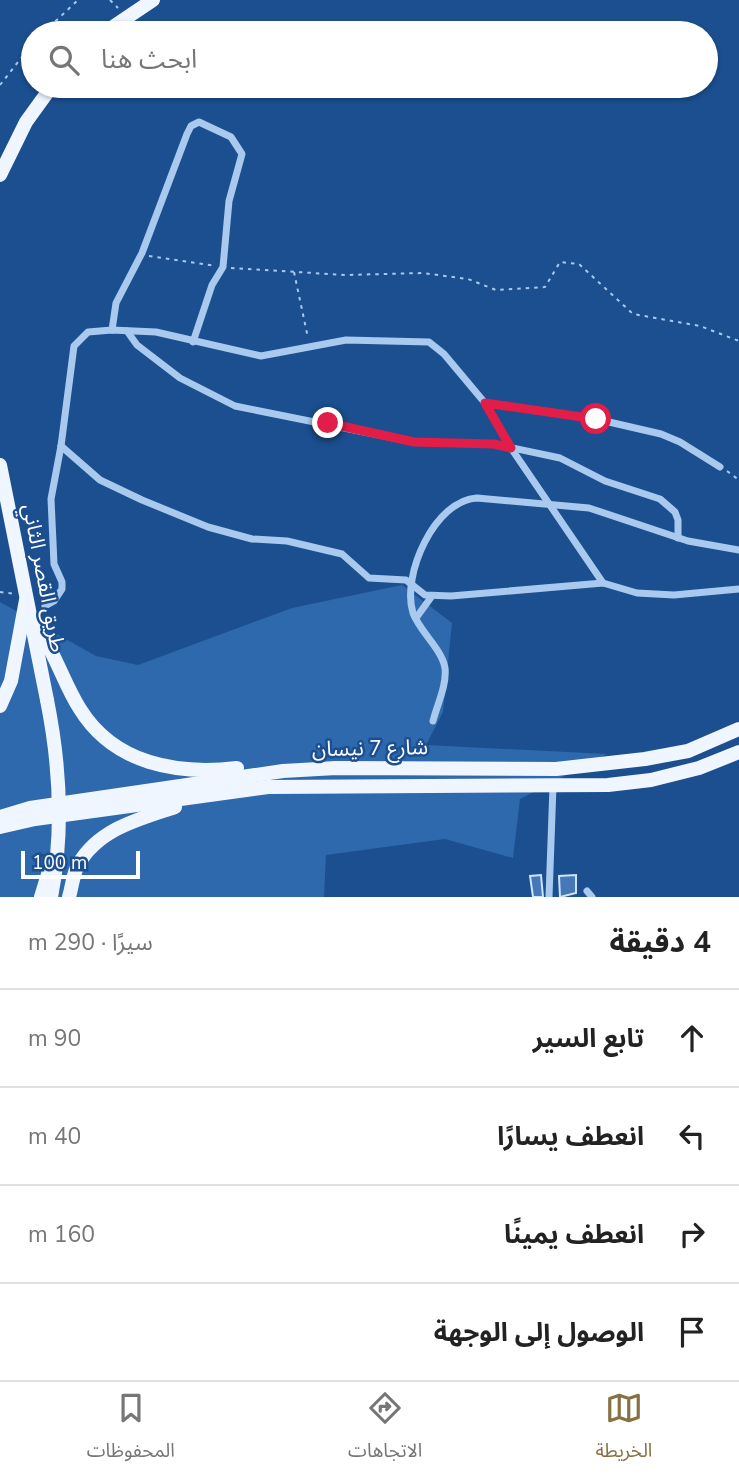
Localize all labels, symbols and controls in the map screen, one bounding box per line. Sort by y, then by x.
search box [21,21,718,98]
icon: search [45,41,83,79]
text: ابحث هنا [101,42,197,77]
route start [580,403,611,434]
route end [312,407,343,438]
street label: طريق القصر الثاني [14,501,72,655]
street label: شارع 7 نيسان [312,733,428,764]
scale bar [21,848,140,880]
text: 100 m [32,850,87,876]
text: 4 دقيقة [609,922,711,963]
text: سيرًا · 290 m [28,927,153,958]
icon: ahead [673,1019,711,1057]
text: تابع السير [533,1021,644,1056]
text: 90 m [28,1023,81,1054]
icon: left [673,1117,711,1155]
text: انعطف يسارًا [497,1119,644,1154]
text: 40 m [28,1121,81,1152]
icon: right [673,1215,711,1253]
text: انعطف يمينًا [504,1217,644,1252]
text: 160 m [28,1219,95,1250]
icon: arrive [673,1313,711,1351]
text: الوصول إلى الوجهة [434,1315,644,1350]
tab: المحفوظات [87,1389,175,1471]
tab: الاتجاهات [348,1389,422,1471]
tab: الخريطة [595,1389,652,1471]

